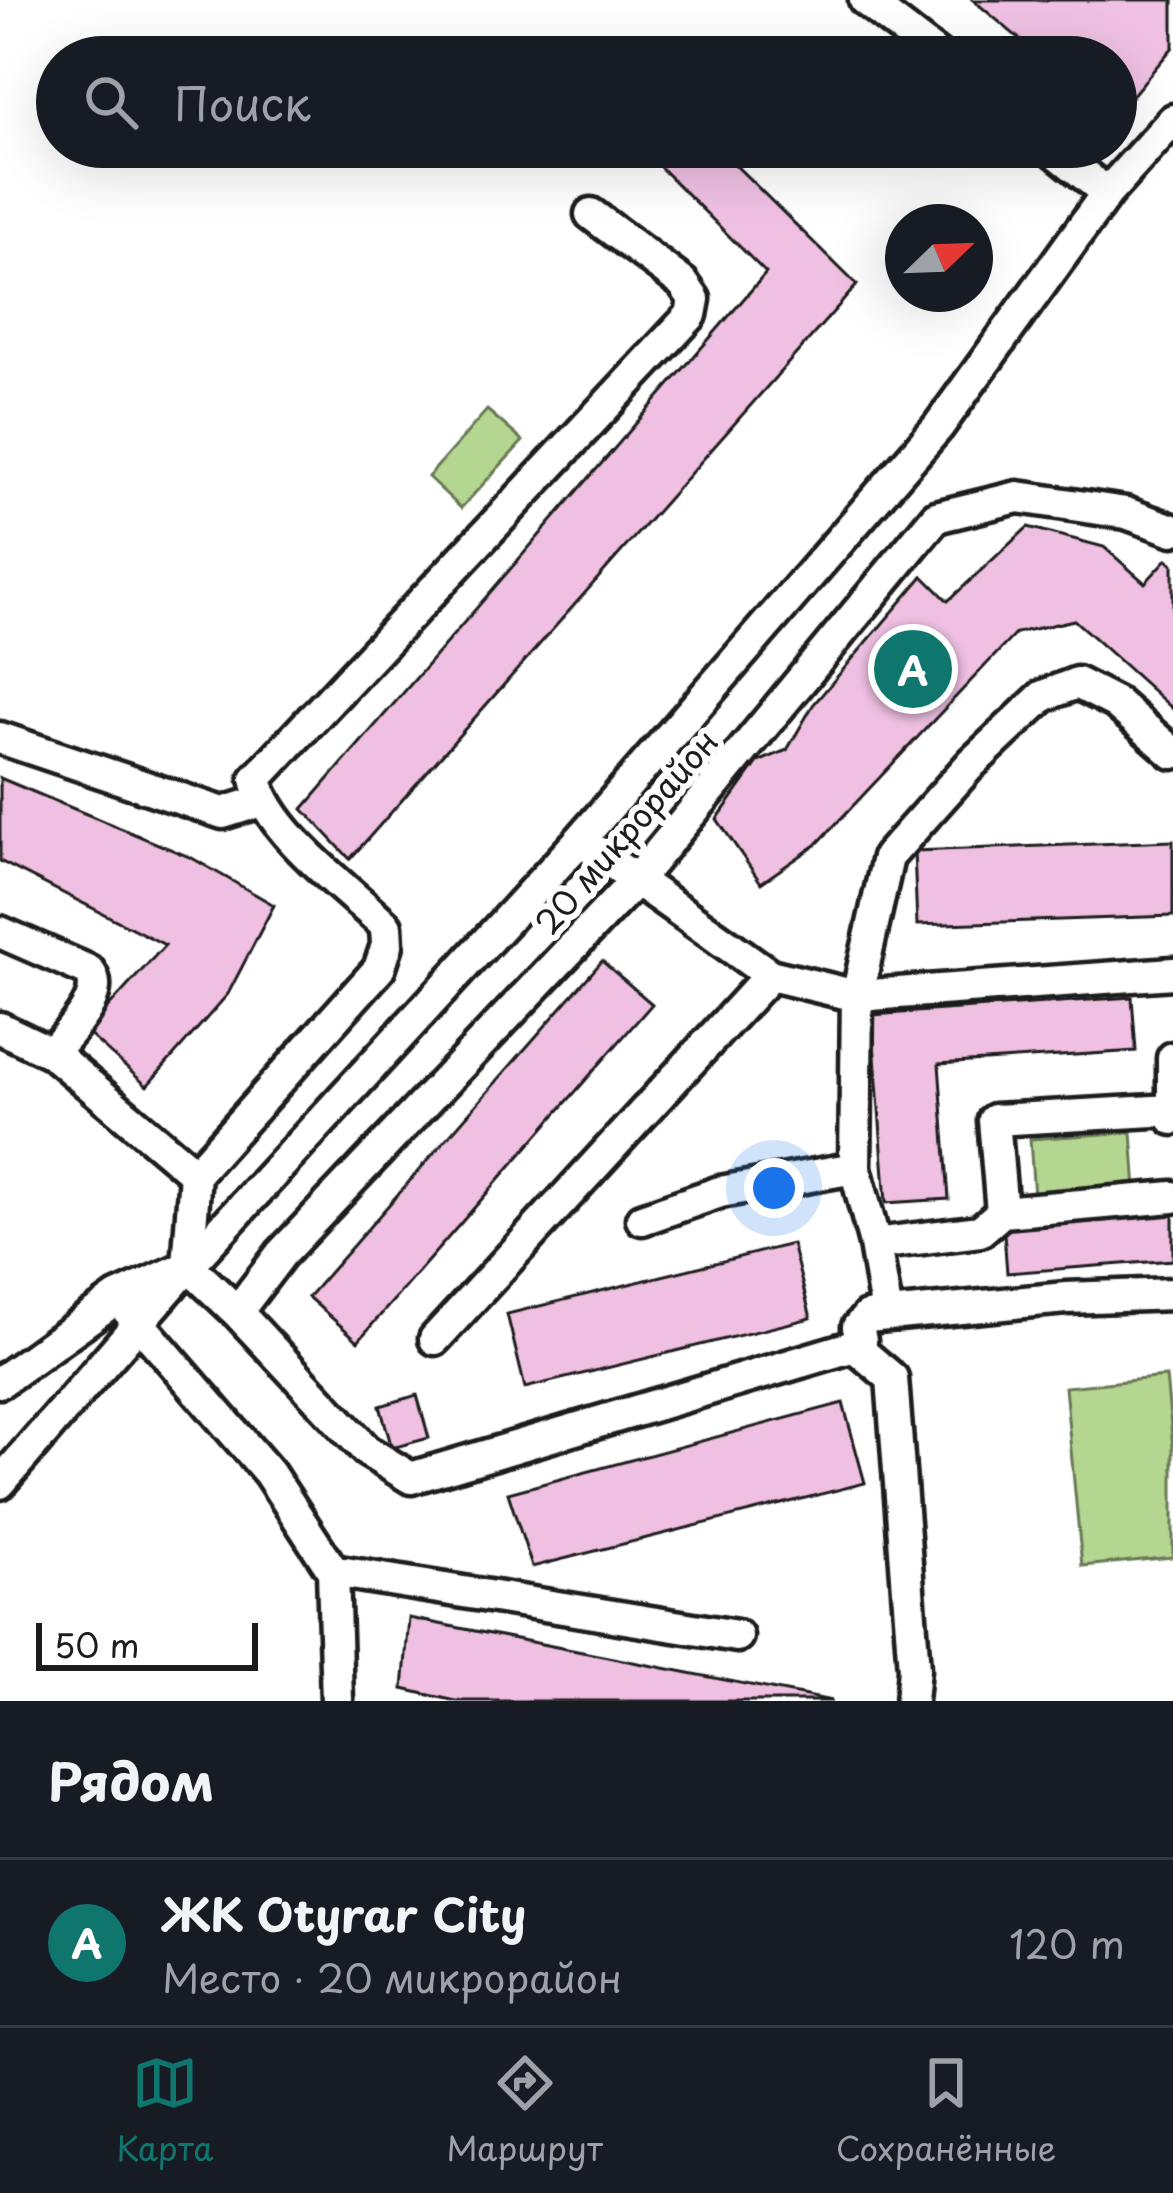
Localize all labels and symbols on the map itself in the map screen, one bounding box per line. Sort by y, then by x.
north arrow [885,204,993,312]
pin: A [874,624,952,714]
street label: 20 микрорайон [521,717,729,945]
your location [744,1158,804,1218]
scale bar [36,1617,258,1670]

